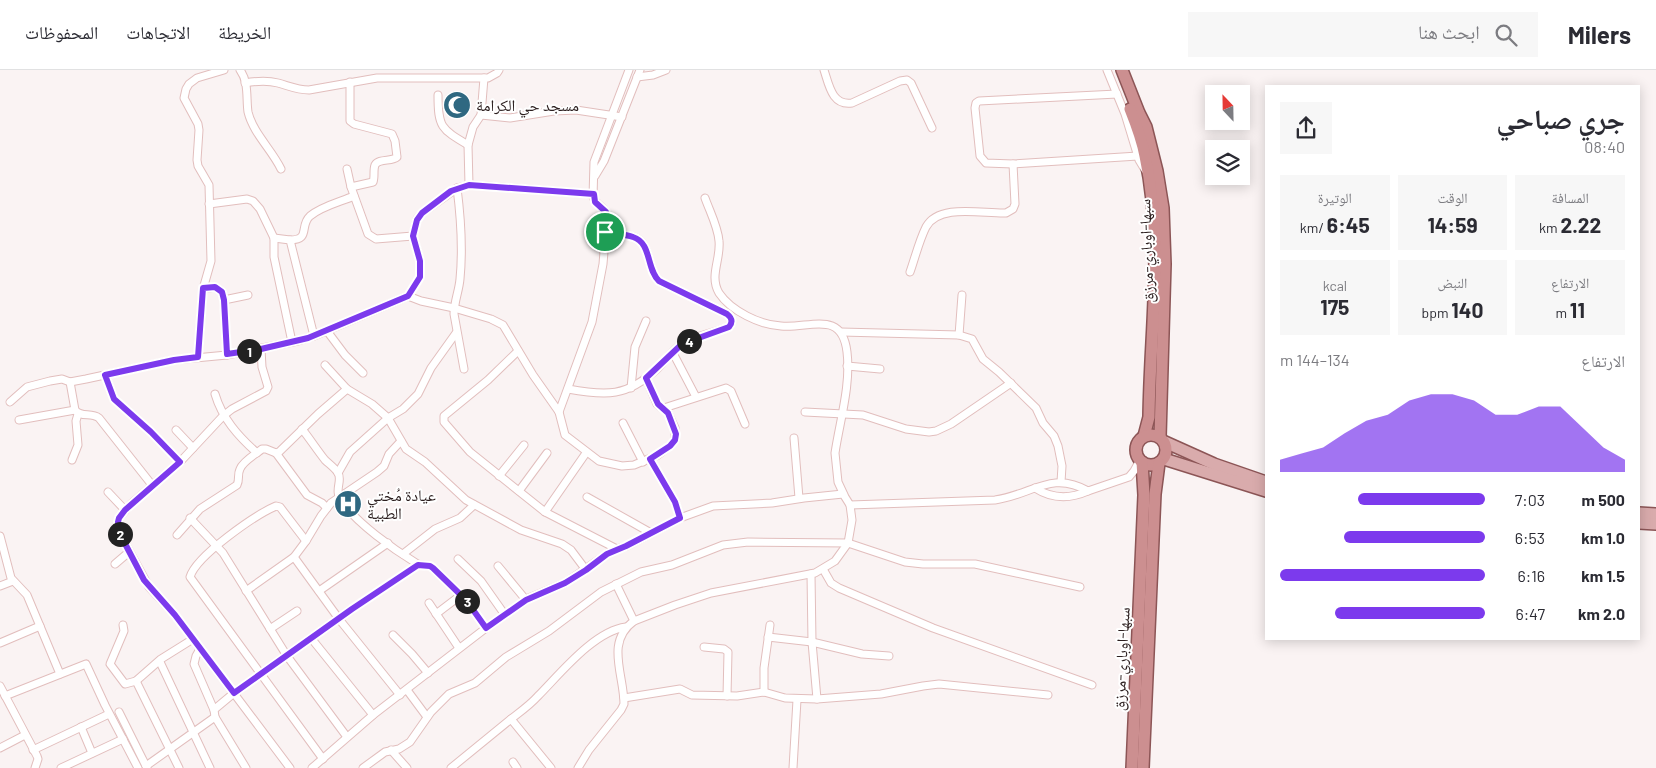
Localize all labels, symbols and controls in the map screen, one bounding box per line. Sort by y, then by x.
search box [1188,12,1538,57]
text: ابحث هنا [1418,20,1480,43]
text: Milers [1568,20,1631,49]
text: المحفوظات [25,21,98,43]
text: الاتجاهات [126,21,190,43]
text: الخريطة [218,21,271,43]
icon: search [1492,21,1520,49]
north arrow [1205,85,1250,130]
map controls [1205,85,1250,185]
mosque icon: مسجد حي الكرامة [442,90,472,120]
place label: مسجد حي الكرامة [476,95,579,118]
text: جري صباحي [1496,101,1625,135]
button: share [1280,102,1332,154]
text: 08:40 [1584,137,1625,156]
button: layers [1205,140,1250,185]
text: الوتيرة [1318,189,1352,206]
text: الوقت [1437,189,1468,206]
text: المسافة [1552,189,1589,206]
street label: سبها-اوباري-مرزق [1134,199,1161,303]
pin [584,211,626,253]
text: 6:45 [1327,212,1370,237]
text: 14:59 [1427,212,1478,237]
text: 2.22 [1560,212,1601,237]
icon: arrive [591,218,619,246]
text: /km [1300,219,1327,236]
text: km [1539,219,1560,236]
text: النبض [1438,274,1467,291]
text: الارتفاع [1551,274,1589,291]
text: kcal [1323,277,1347,294]
text: 175 [1320,294,1349,319]
text: 140 [1451,297,1483,322]
text: 11 [1570,297,1585,322]
text: bpm [1422,304,1451,321]
text: m [1555,304,1570,321]
pin: 4 [676,328,702,354]
text: 4 [685,333,694,350]
pin: 1 [236,338,262,364]
text: 1 [247,343,252,360]
text: 134–144 m [1280,350,1350,369]
text: الارتفاع [1581,351,1625,370]
place label: عيادة مُختي الطبية [367,485,436,522]
hospital icon: عيادة مُختي الطبية [333,489,363,519]
text: 7:03 [1515,490,1545,509]
text: 500 m [1582,490,1625,509]
pin: 2 [108,522,132,546]
text: 2 [117,526,124,543]
text: 6:53 [1515,528,1545,547]
text: 1.0 km [1581,528,1625,547]
text: 6:16 [1517,566,1545,585]
text: 1.5 km [1581,566,1625,585]
pin: 3 [454,588,480,614]
text: 3 [464,593,471,610]
text: 6:47 [1515,604,1545,623]
text: 2.0 km [1578,604,1625,623]
street label: سبها-اوباري-مرزق [1108,607,1137,712]

